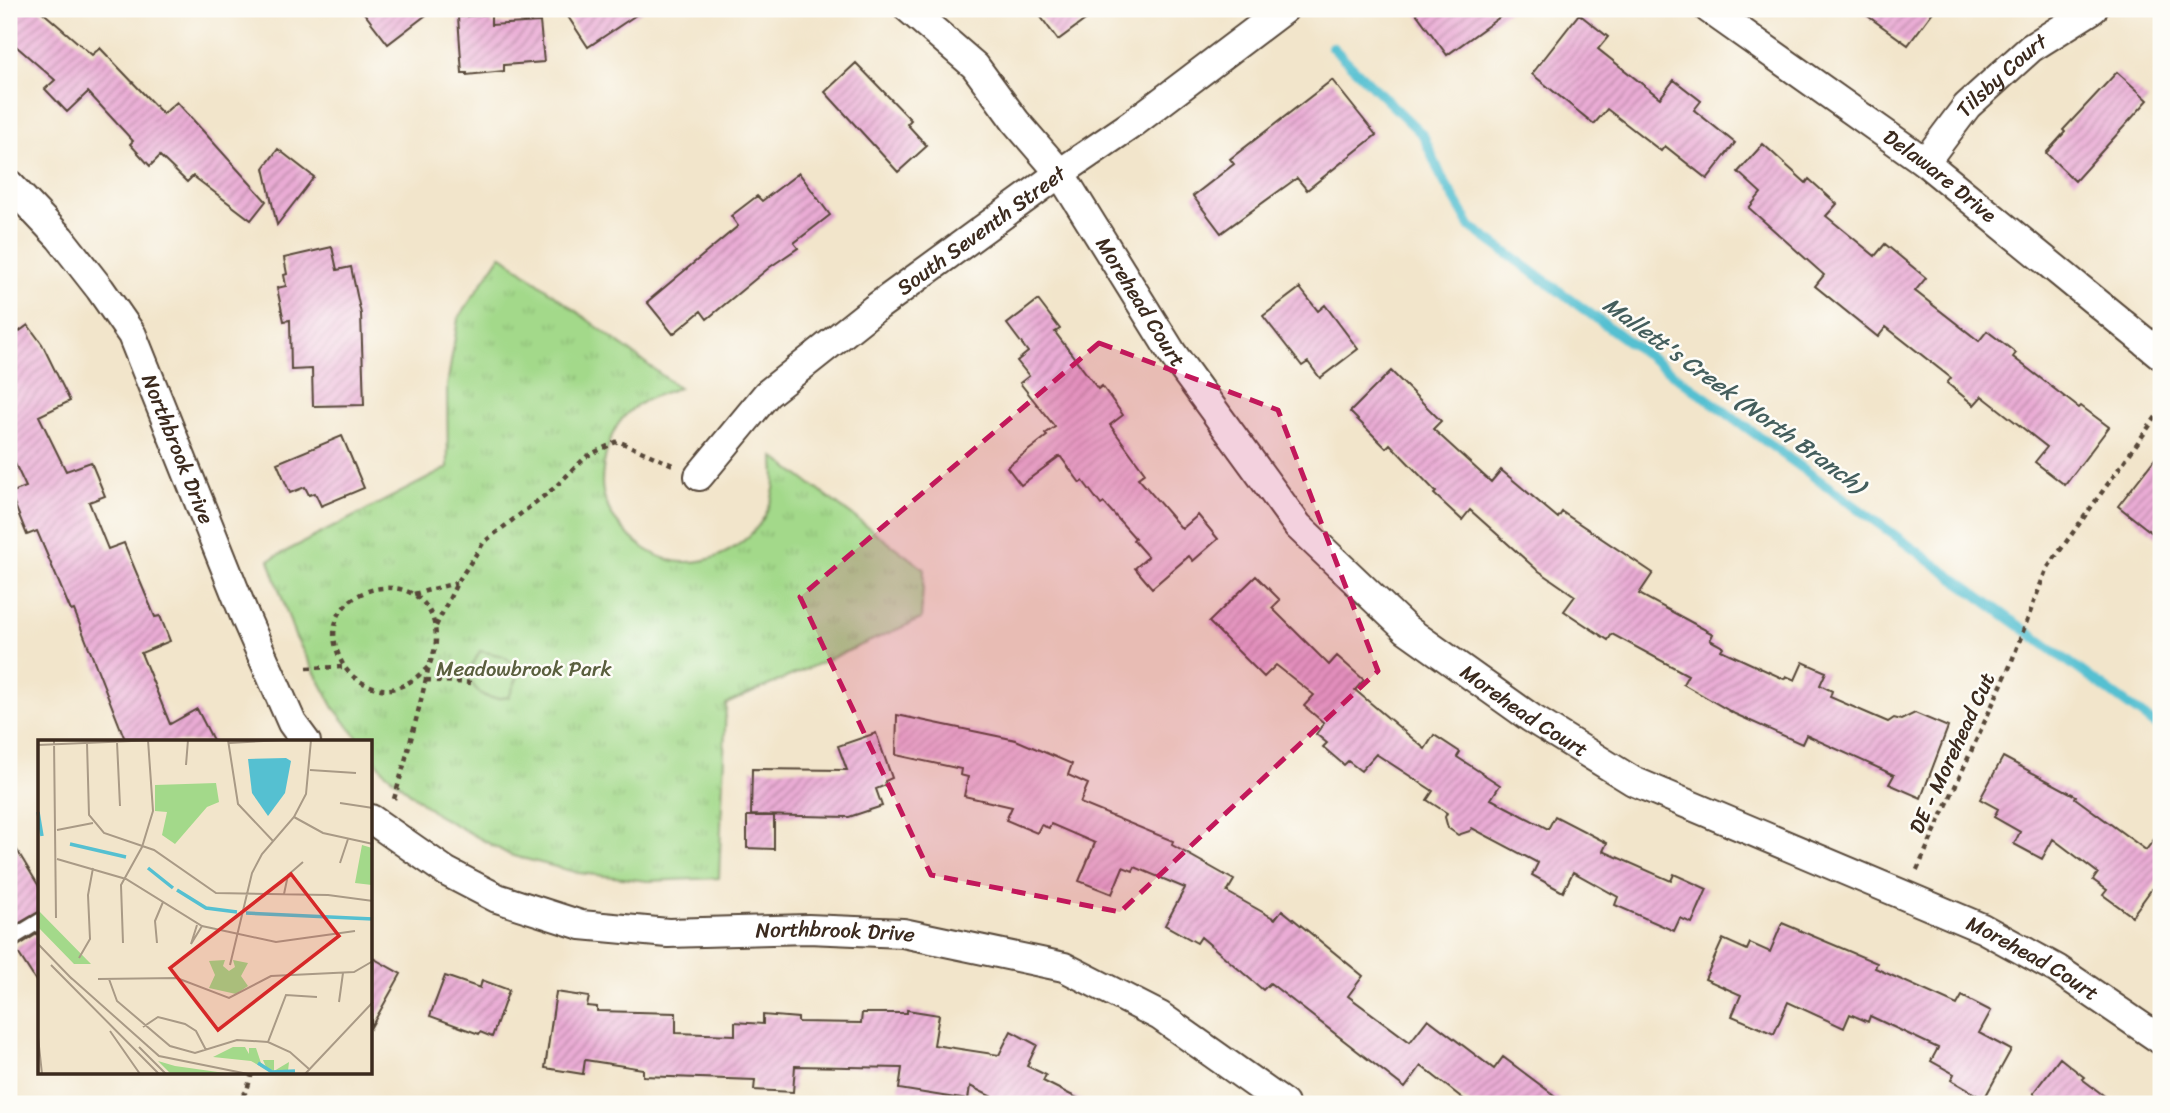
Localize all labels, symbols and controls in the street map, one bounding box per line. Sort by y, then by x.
street label: Tilsby Court [1946,23,2056,126]
street label: Delaware Drive [1875,119,2006,233]
street label: South Seventh Street [888,155,1076,306]
street label: Morehead Court [1085,229,1196,376]
water label: Mallett's Creek (North Branch) [1594,285,1877,507]
street label: Northbrook Drive [130,368,225,530]
park label: Meadowbrook Park [436,650,612,688]
street label: Morehead Court [1452,654,1596,768]
street label: DE - Morehead Cut [1898,666,2006,840]
inset map [38,740,373,1074]
street label: Morehead Court [1960,905,2107,1011]
street label: Northbrook Drive [755,910,919,954]

